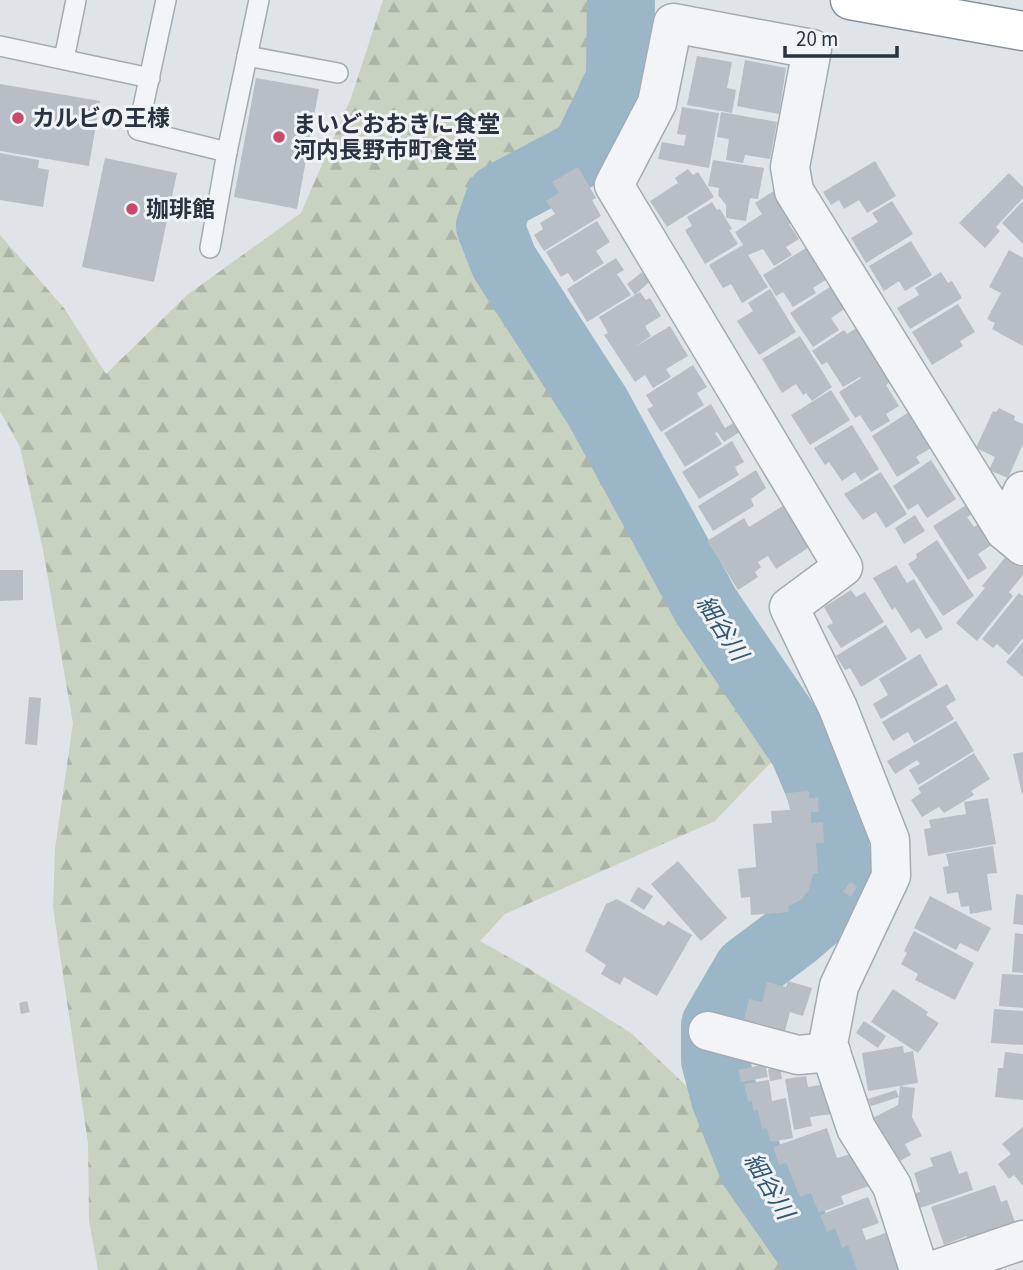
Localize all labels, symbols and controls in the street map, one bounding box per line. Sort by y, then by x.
scale bar [785,14,897,58]
text: 20 m [796,24,838,54]
place label: カルビの王様 [32,102,170,135]
place label: まいどおおきに食堂 河内長野市町食堂 [293,108,500,167]
marker: カルビの王様 [10,110,26,126]
marker: まいどおおきに食堂 河内長野市町食堂 [271,129,287,145]
place label: 珈琲館 [146,193,215,226]
marker: 珈琲館 [124,201,140,217]
water label: 細谷川 [687,589,757,671]
water label: 細谷川 [735,1146,804,1229]

